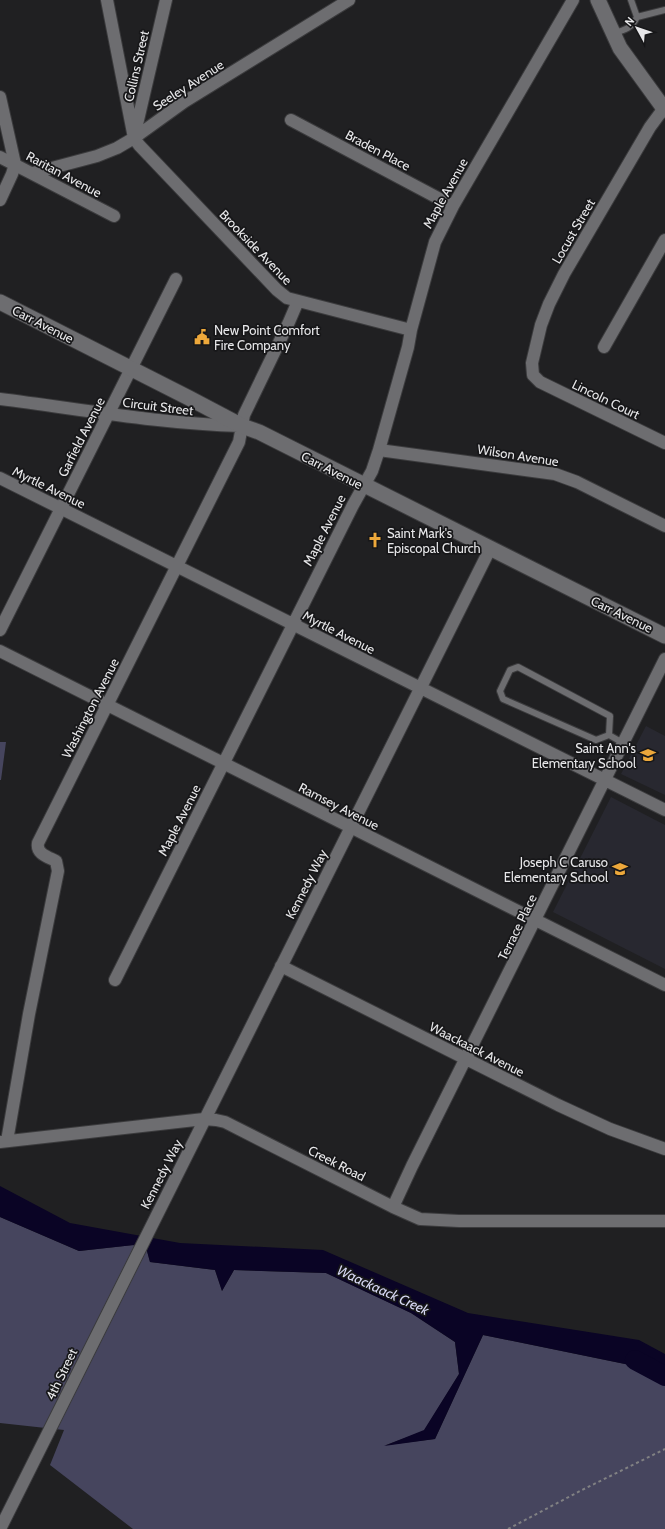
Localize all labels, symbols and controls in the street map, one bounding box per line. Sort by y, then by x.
north arrow [617,8,657,48]
text: N [621,14,637,29]
street label: Collins Street [120,28,152,103]
street label: Seeley Avenue [150,56,227,114]
street label: Braden Place [343,126,413,174]
street label: Raritan Avenue [24,147,105,201]
street label: Maple Avenue [419,155,471,231]
street label: Locust Street [548,195,598,266]
street label: Brookside Avenue [216,206,296,288]
street label: Carr Avenue [10,302,77,346]
place label: New Point Comfort Fire Company [214,322,320,353]
public building icon: New Point Comfort Fire Company [193,328,211,346]
street label: Lincoln Court [570,376,643,422]
street label: Garfield Avenue [54,394,108,479]
street label: Circuit Street [122,394,195,418]
street label: Wilson Avenue [476,441,560,469]
street label: Carr Avenue [299,448,366,492]
street label: Myrtle Avenue [10,462,88,512]
street label: Maple Avenue [299,491,349,568]
place label: Saint Mark's Episcopal Church [387,525,481,556]
church icon: Saint Mark's Episcopal Church [366,531,384,549]
street label: Carr Avenue [589,592,656,636]
street label: Myrtle Avenue [300,607,378,657]
street label: Washington Avenue [58,655,122,761]
place label: Saint Ann's Elementary School [532,740,637,771]
school or university icon: Saint Ann's Elementary School [639,746,657,764]
street label: Ramsey Avenue [296,779,382,833]
street label: Maple Avenue [154,781,204,858]
street label: Kennedy Way [282,846,331,921]
place label: Joseph C Caruso Elementary School [504,854,608,885]
school or university icon: Joseph C Caruso Elementary School [611,860,629,878]
street label: Terrace Place [494,891,540,963]
street label: Waackaack Avenue [427,1018,527,1080]
street label: Kennedy Way [137,1136,186,1211]
street label: Creek Road [306,1142,368,1184]
water label: Waackaack Creek [334,1261,433,1320]
street label: 4th Street [42,1345,81,1402]

